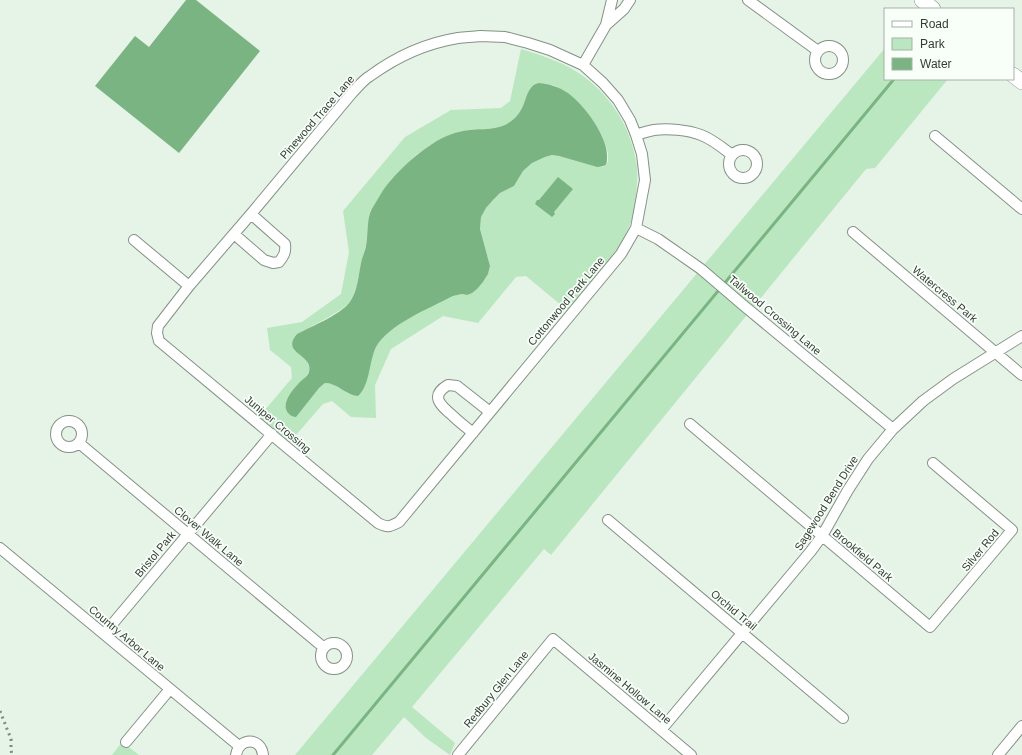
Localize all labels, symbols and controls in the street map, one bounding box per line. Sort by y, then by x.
legend [884,8,1014,80]
text: Road [920,17,949,31]
text: Park [920,37,946,51]
text: Water [920,57,952,71]
street label: Pinewood Trace Lane [278,73,356,161]
street label: Cottonwood Park Lane [525,254,607,348]
street label: Watercress Park [910,263,980,325]
street label: Tallwood Crossing Lane [726,273,824,357]
street label: Juniper Crossing [243,393,313,455]
street label: Sagewood Bend Drive [792,453,860,553]
street label: Clover Walk Lane [172,504,246,568]
street label: Brookfield Park [831,526,896,584]
street label: Silver Rod [959,527,1001,573]
street label: Bristol Park [132,528,178,579]
street label: Orchid Trail [709,587,759,633]
street label: Country Arbor Lane [87,603,167,673]
street label: Redbury Glen Lane [461,648,531,730]
street label: Jasmine Hollow Lane [586,650,674,726]

